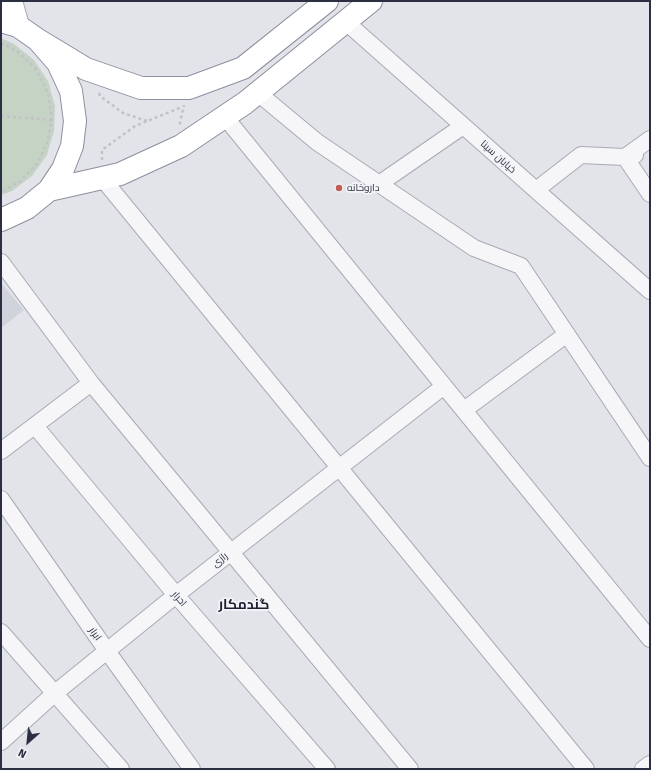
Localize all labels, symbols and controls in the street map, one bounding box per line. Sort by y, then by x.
street label: خیابان سینا [478,138,518,176]
place label: داروخانه [347,182,380,194]
marker: داروخانه [334,183,344,193]
street label: رازی [210,550,230,570]
street label: احرار [169,589,189,609]
district label: گندمکار [219,597,269,613]
street label: ابرار [86,625,104,643]
north arrow [8,722,48,762]
text: N [16,746,29,761]

